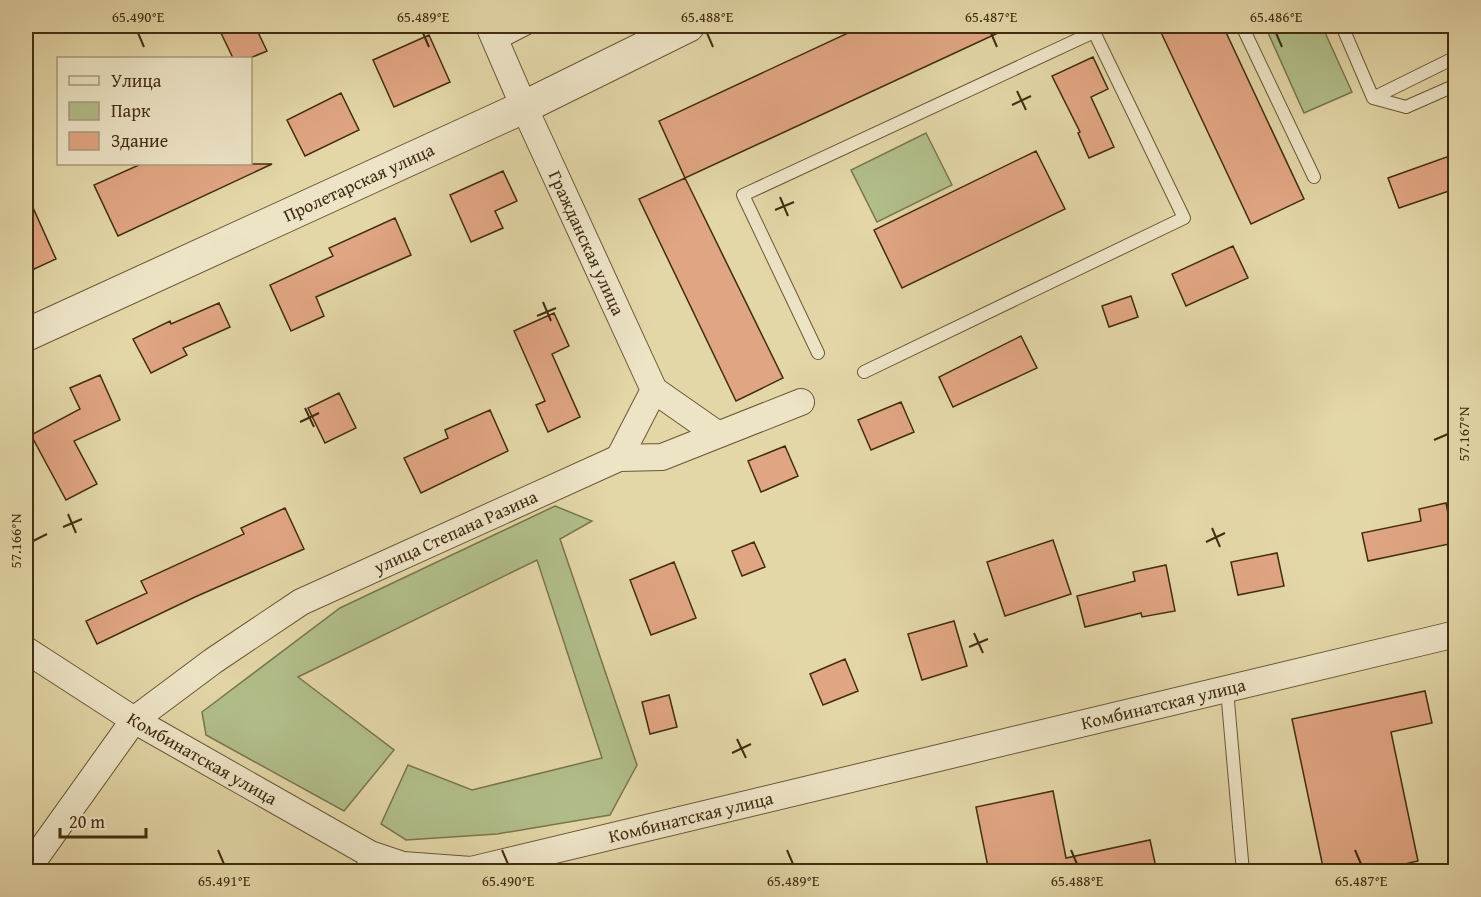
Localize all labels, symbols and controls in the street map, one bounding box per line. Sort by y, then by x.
text: 65.490°E [112,6,165,27]
text: 65.489°E [397,6,450,27]
text: 65.488°E [681,6,734,27]
text: 65.487°E [965,6,1018,27]
text: 65.486°E [1250,6,1303,27]
legend [57,57,252,165]
text: Улица [111,67,162,94]
text: Парк [111,97,151,124]
text: Здание [111,127,168,154]
street label: Пролетарская улица [279,136,439,229]
street label: Гражданская улица [542,166,632,320]
text: 57.167°N [1453,406,1474,461]
street label: улица Степана Разина [368,482,542,581]
text: 57.166°N [5,513,26,568]
street label: Комбинатская улица [1078,671,1249,736]
street label: Комбинатская улица [122,705,283,812]
street label: Комбинатская улица [606,784,776,850]
scale bar [60,801,146,839]
text: 20 m [69,808,105,835]
text: 65.491°E [198,870,251,891]
text: 65.490°E [482,870,535,891]
text: 65.489°E [767,870,820,891]
text: 65.488°E [1051,870,1104,891]
text: 65.487°E [1335,870,1388,891]

